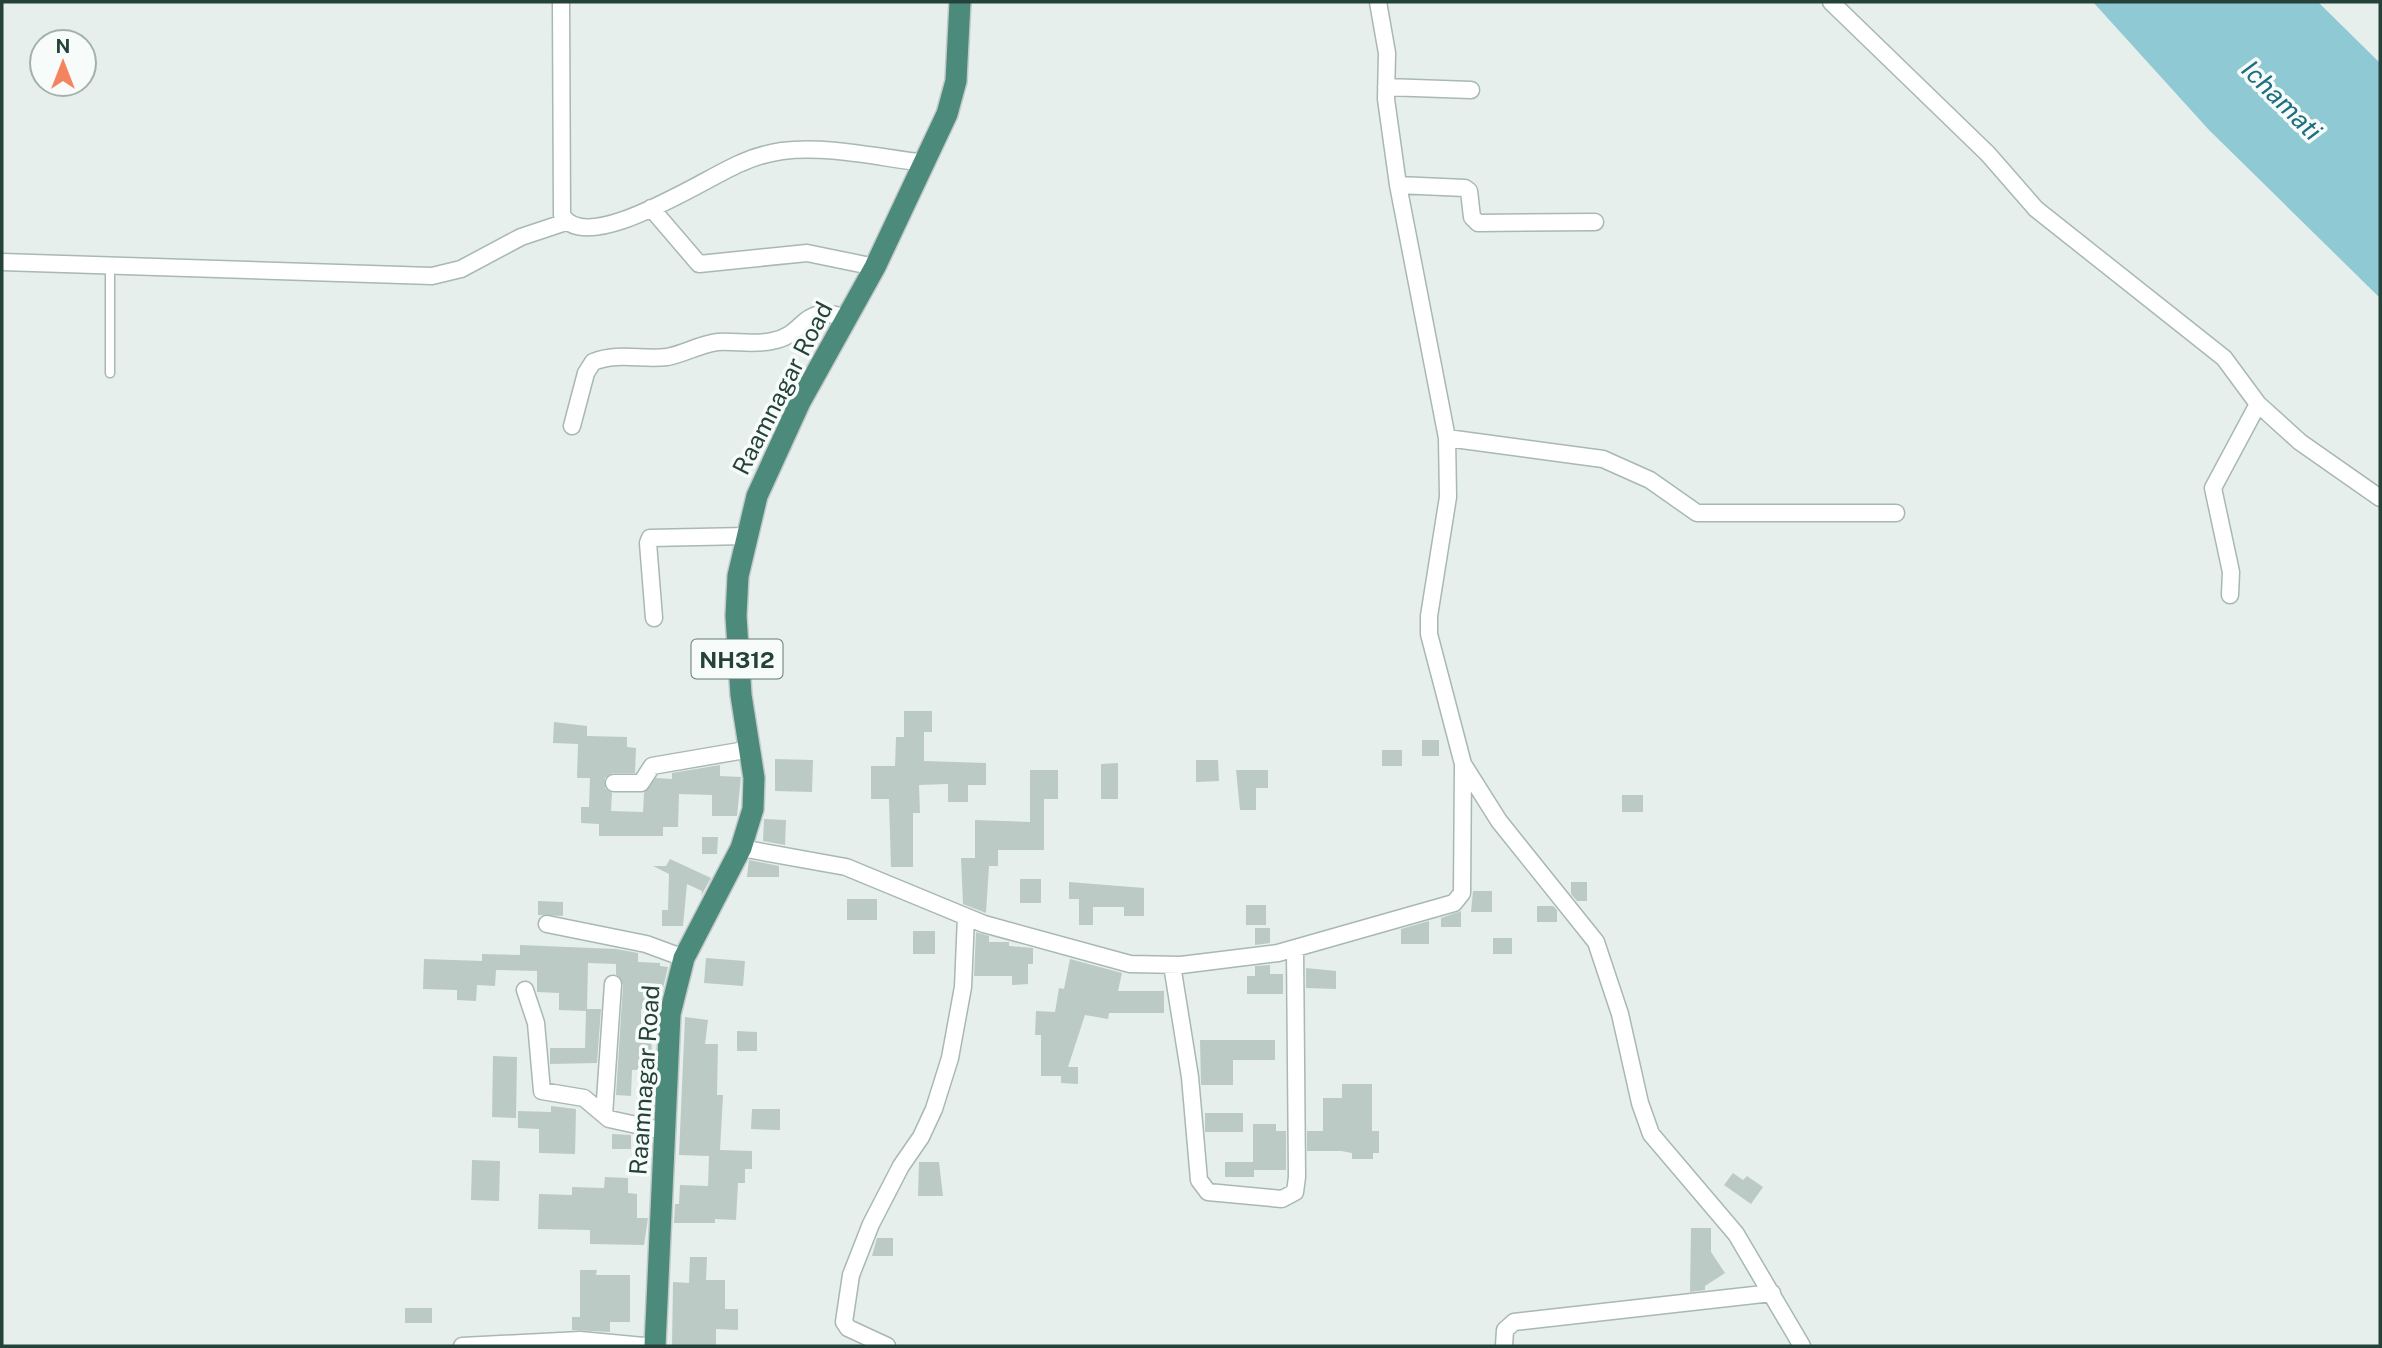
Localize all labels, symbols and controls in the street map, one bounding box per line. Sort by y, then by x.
north arrow [28,28,98,98]
text: N [56,35,70,57]
water label: Ichamati [2236,54,2329,147]
street label: Raamnagar Road [726,297,838,479]
road number: NH312 [692,639,782,678]
street label: Raamnagar Road [623,984,665,1176]

